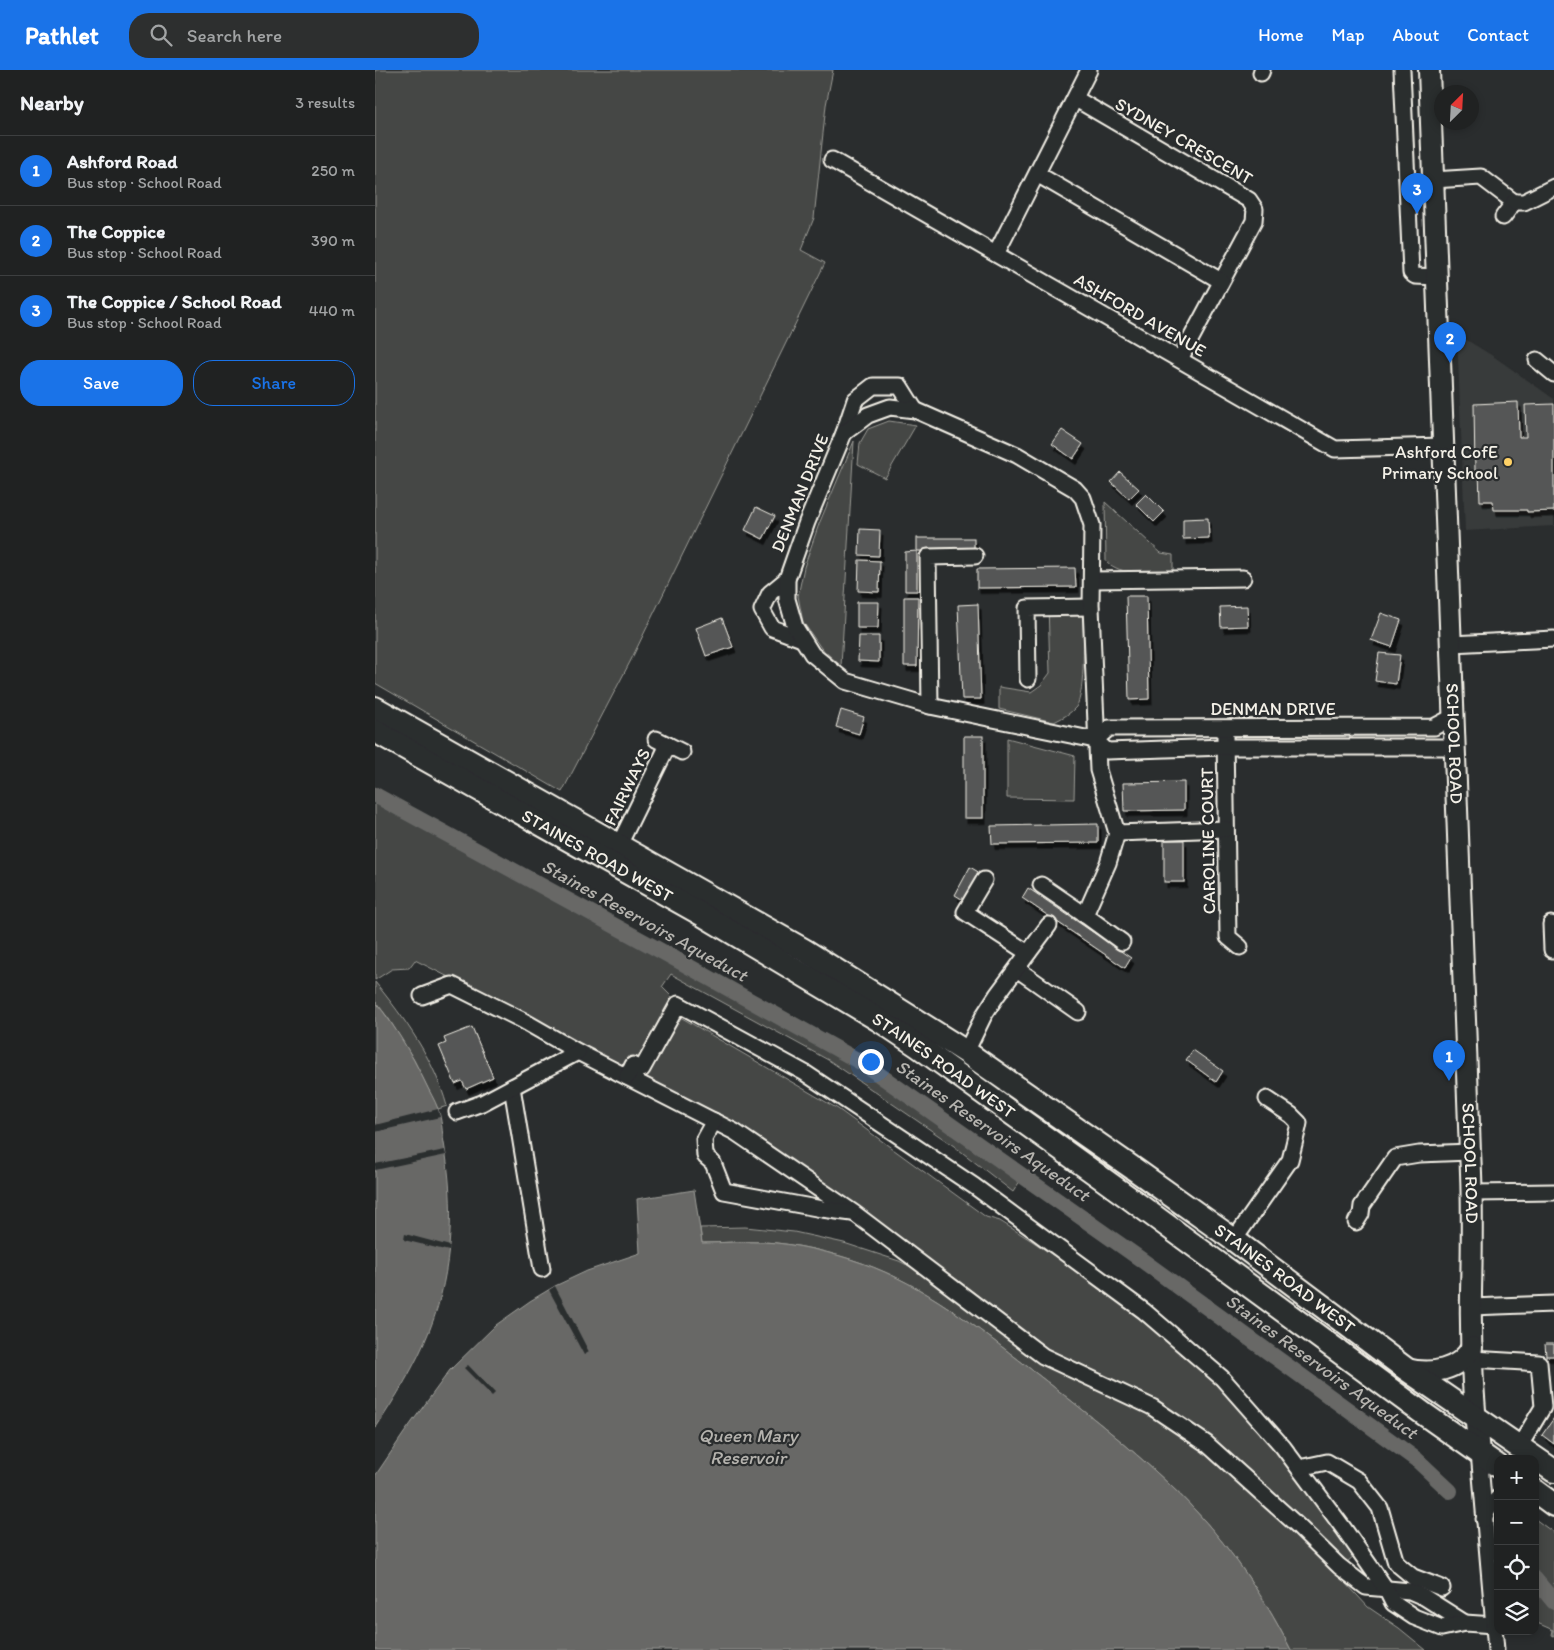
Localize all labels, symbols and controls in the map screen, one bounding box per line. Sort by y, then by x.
search box [129,13,479,58]
text: Pathlet [25,21,99,50]
icon: search [147,21,175,49]
text: Search here [187,24,282,47]
text: Home [1258,24,1304,46]
text: Map [1332,24,1365,46]
text: About [1393,24,1439,46]
text: Contact [1467,24,1529,46]
north arrow [1434,85,1479,130]
text: Nearby [20,90,84,115]
text: 3 results [295,93,355,112]
street label: SYDNEY CRESCENT [1111,93,1257,189]
text: Ashford Road [67,150,178,173]
text: 1 [32,161,40,180]
text: 250 m [311,161,355,180]
text: Bus stop · School Road [67,173,222,192]
pin: 3 [1401,173,1433,214]
text: The Coppice [67,220,165,243]
text: 2 [32,231,40,250]
text: 390 m [311,231,355,250]
text: Bus stop · School Road [67,243,222,262]
street label: ASHFORD AVENUE [1070,268,1210,362]
text: The Coppice / School Road [67,290,282,313]
text: 3 [32,301,40,320]
text: 440 m [309,301,355,320]
text: Bus stop · School Road [67,313,222,332]
pin: 2 [1434,322,1466,363]
button: Save [20,360,183,406]
button: Share [193,360,355,406]
street label: DENMAN DRIVE [766,431,834,555]
place label: Ashford CofE Primary School [1382,441,1498,484]
marker: Ashford CofE Primary School [1502,456,1514,468]
street label: SCHOOL ROAD [1441,683,1468,804]
street label: DENMAN DRIVE [1210,698,1336,720]
street label: FAIRWAYS [599,745,655,829]
street label: CAROLINE COURT [1196,767,1220,915]
street label: STAINES ROAD WEST [518,805,677,907]
water label: Staines Reservoirs Aqueduct [538,854,753,988]
street label: STAINES ROAD WEST [868,1007,1020,1123]
pin: 1 [1433,1040,1465,1081]
your location [858,1049,884,1075]
water label: Staines Reservoirs Aqueduct [891,1055,1096,1207]
street label: SCHOOL ROAD [1457,1102,1483,1224]
street label: STAINES ROAD WEST [1210,1219,1360,1338]
water label: Staines Reservoirs Aqueduct [1221,1289,1424,1445]
water label: Queen Mary Reservoir [699,1424,799,1469]
map controls [1494,1455,1539,1635]
button: + [1494,1455,1539,1500]
button: − [1494,1500,1539,1545]
button: locate [1494,1545,1539,1590]
button: layers [1494,1590,1539,1635]

